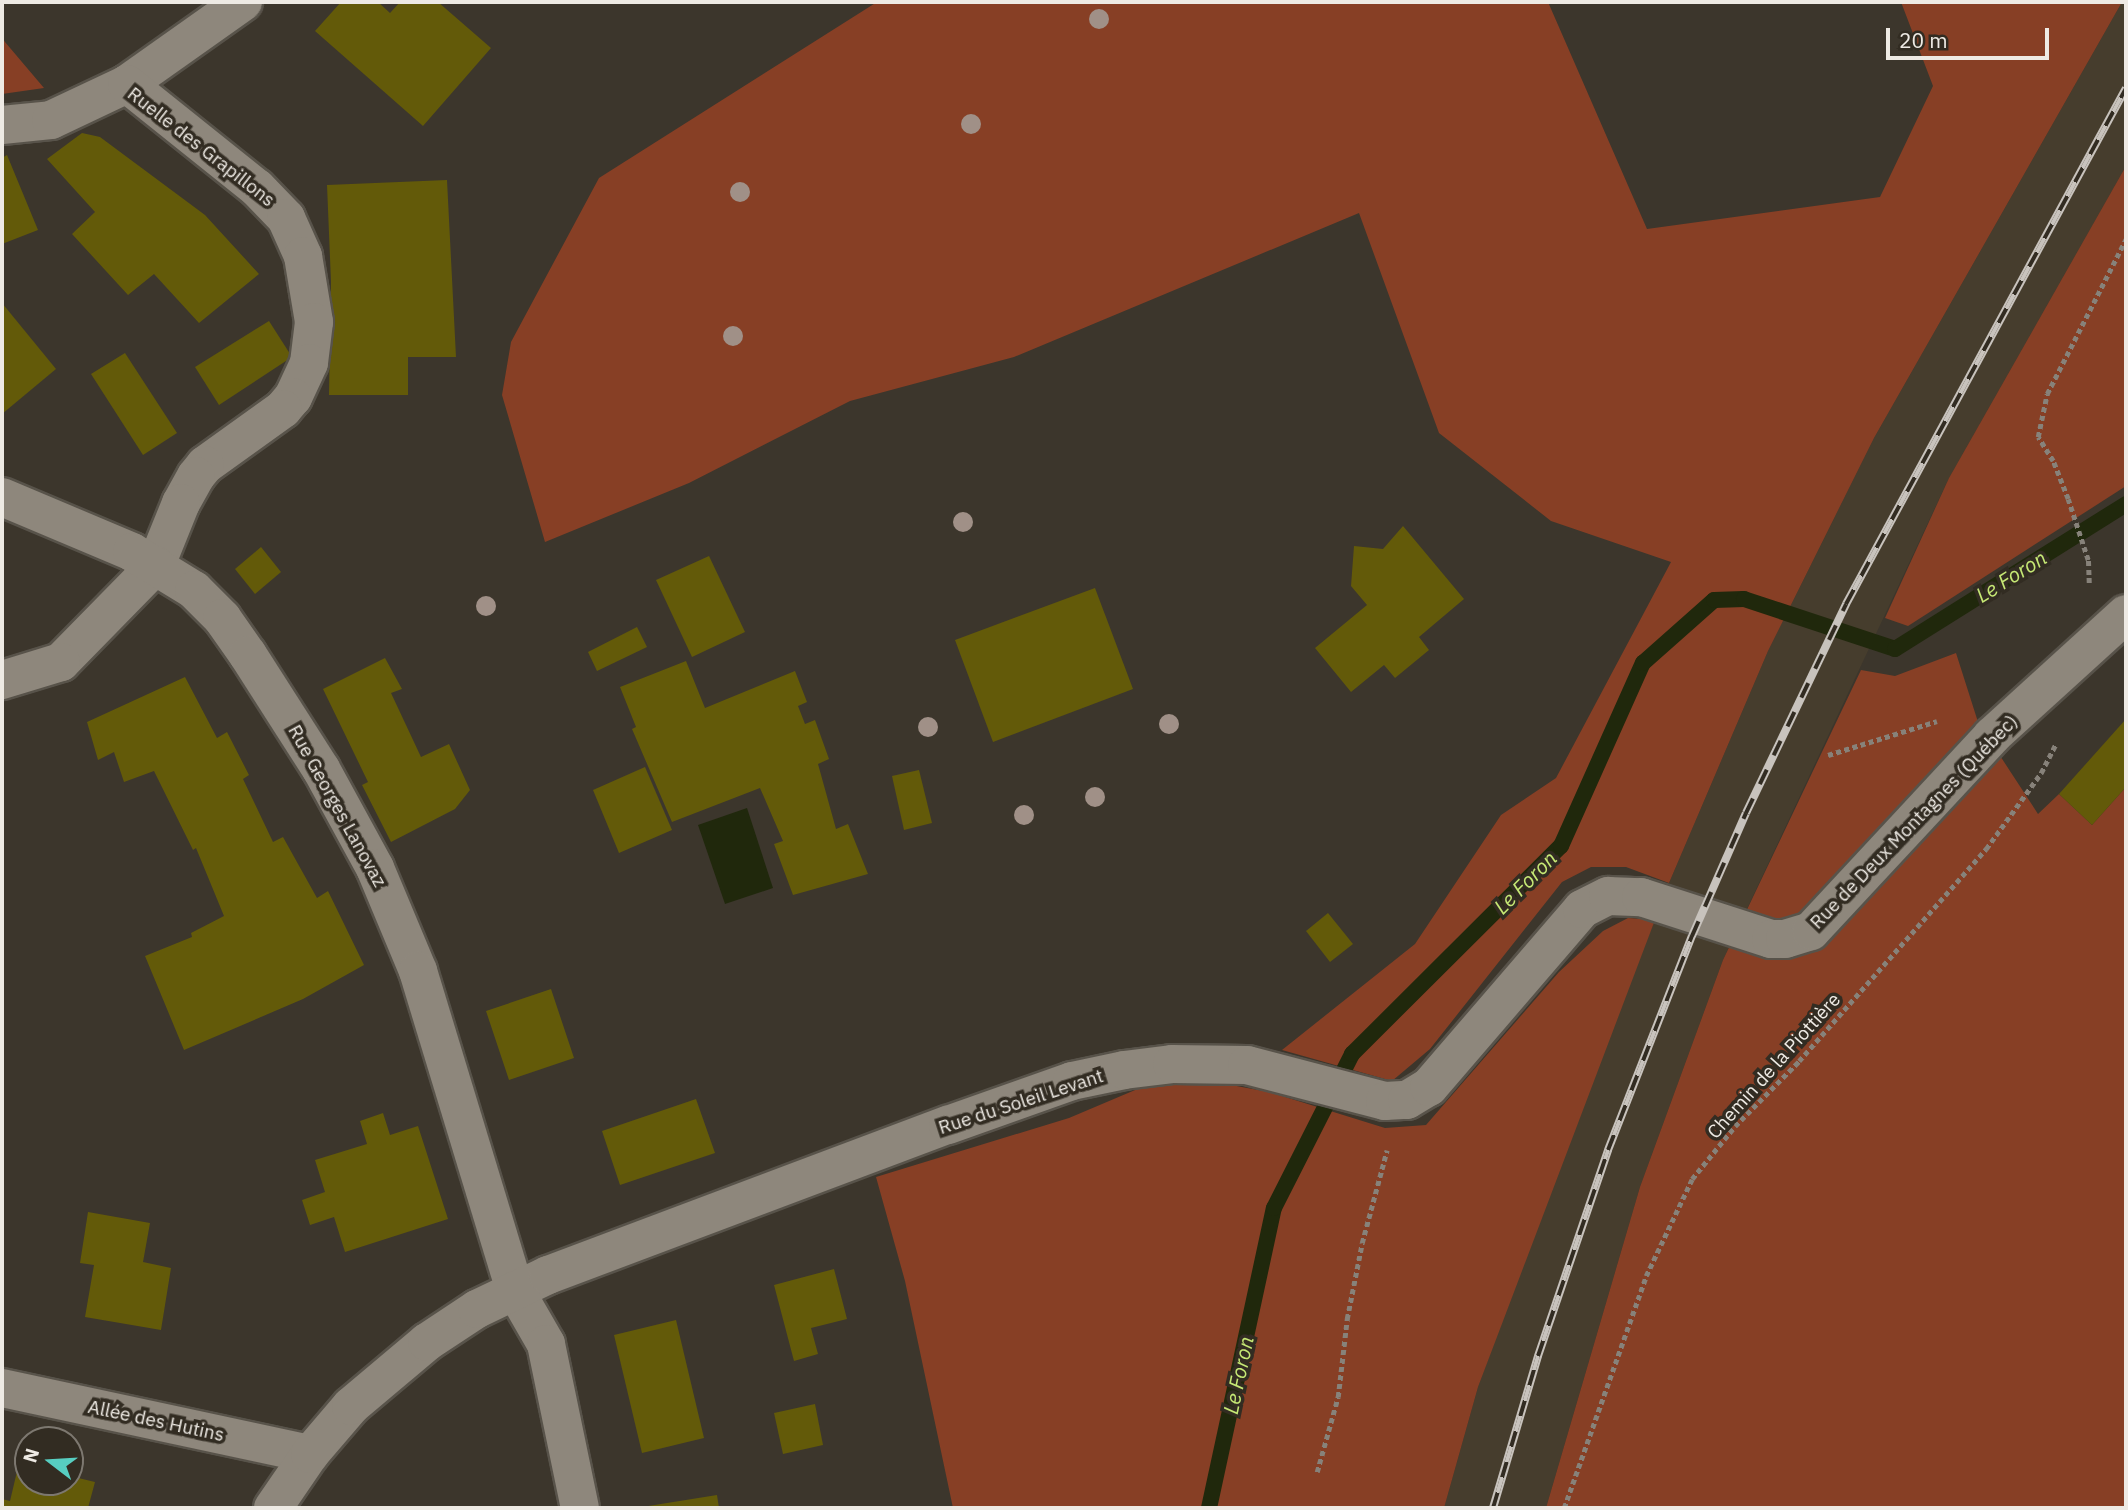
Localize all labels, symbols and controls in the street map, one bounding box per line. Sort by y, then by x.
scale bar [1890,14,2053,58]
text: 20 m [1899,26,1948,54]
street label: Ruelle des Grapillons [123,82,279,212]
water label: Le Foron [1971,544,2051,608]
street label: Rue de Deux Montagnes (Québec) [1805,710,2023,934]
street label: Rue Georges Lanovaz [283,721,391,891]
water label: Le Foron [1488,845,1562,919]
street label: Chemin de la Piottière [1703,989,1845,1143]
street label: Rue du Soleil Levant [936,1065,1106,1139]
water label: Le Foron [1217,1334,1259,1416]
street label: Allée des Hutins [86,1395,226,1447]
north arrow [14,1426,84,1496]
text: N [17,1445,44,1466]

